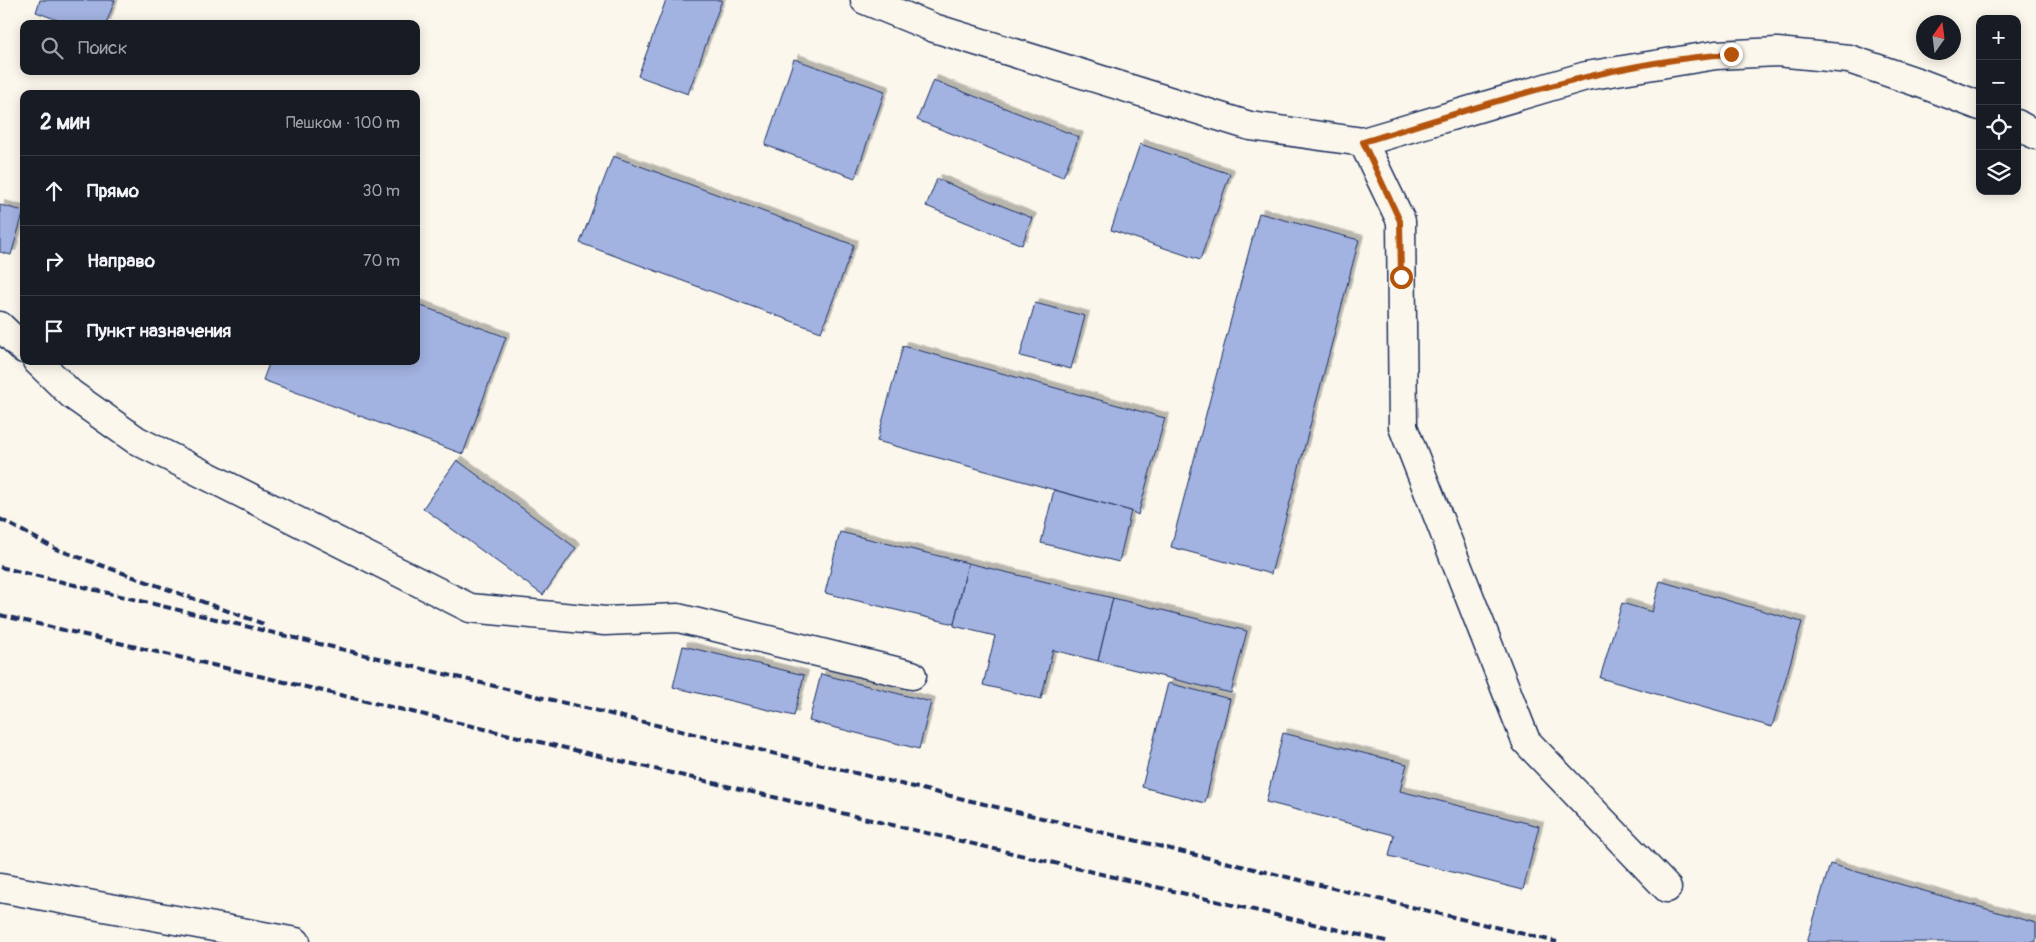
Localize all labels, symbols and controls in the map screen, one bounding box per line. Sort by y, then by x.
north arrow [1916,15,1961,60]
map controls [1976,15,2021,195]
button: + [1976,15,2021,60]
search box [20,20,420,75]
icon: search [38,34,66,62]
text: Поиск [78,36,128,60]
route end [1720,43,1743,66]
button: − [1976,60,2021,105]
button: locate [1976,105,2021,150]
text: 2 мин [40,109,90,136]
text: Пешком · 100 m [286,113,400,133]
button: layers [1976,150,2021,195]
icon: ahead [40,177,68,205]
text: Прямо [87,179,139,203]
text: 30 m [362,181,400,201]
icon: right [40,247,68,275]
text: Направо [87,249,155,273]
text: 70 m [363,251,400,271]
route start [1390,266,1413,289]
icon: arrive [40,317,68,345]
text: Пункт назначения [87,319,231,343]

